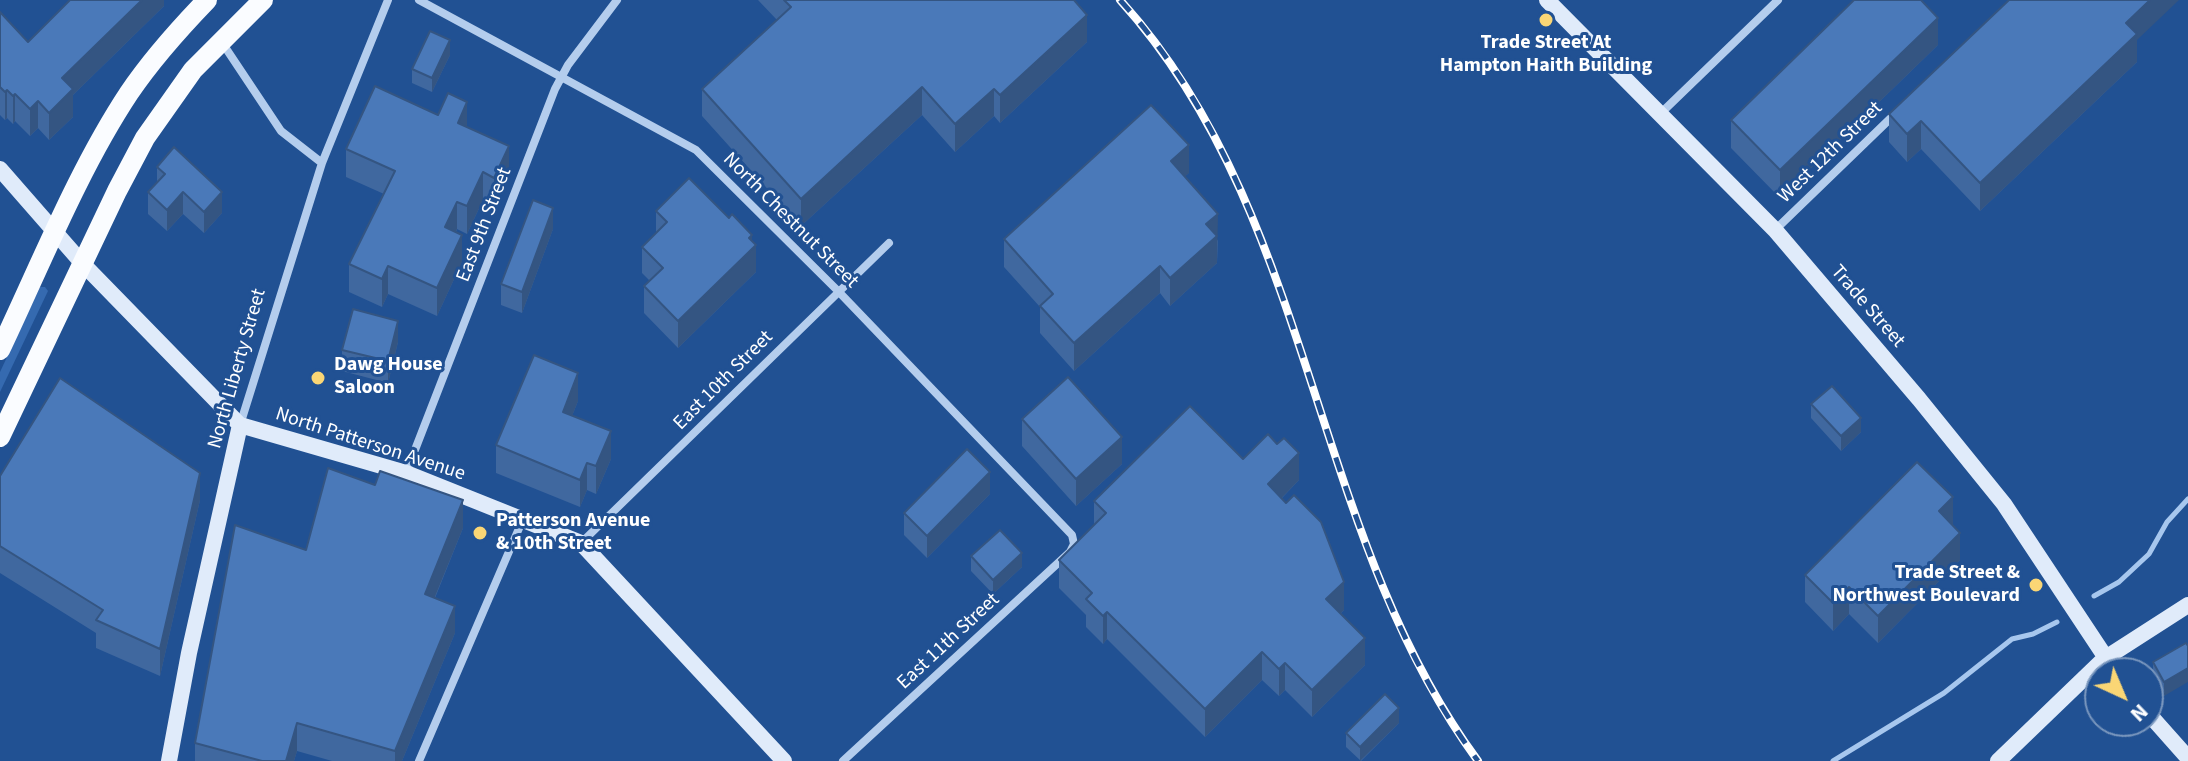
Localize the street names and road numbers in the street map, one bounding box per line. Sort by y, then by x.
street label: West 12th Street [1774,97,1888,209]
street label: North Chestnut Street [717,148,863,294]
street label: East 9th Street [452,164,518,286]
street label: Trade Street [1825,261,1909,353]
street label: North Liberty Street [204,286,272,452]
street label: East 10th Street [669,326,779,436]
street label: North Patterson Avenue [272,403,468,487]
street label: East 11th Street [893,589,1005,695]

